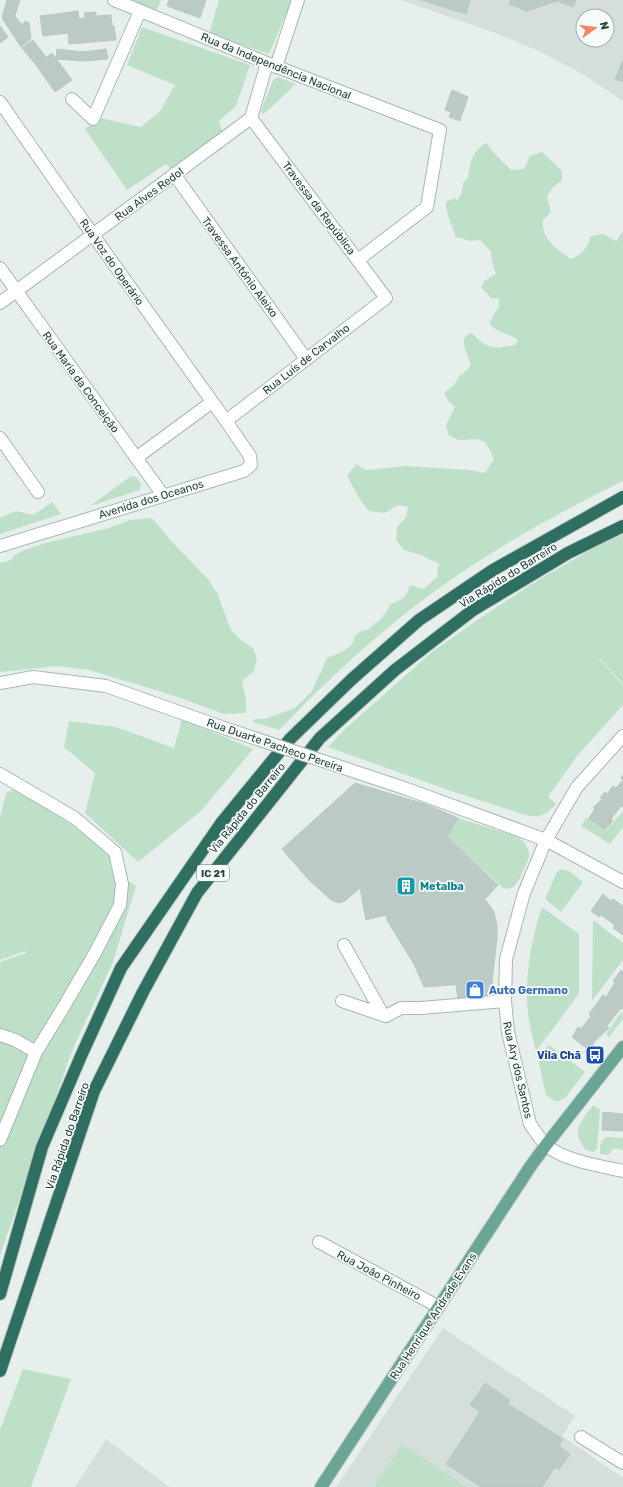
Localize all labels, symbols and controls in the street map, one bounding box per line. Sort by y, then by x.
north arrow [575,8,615,48]
text: N [597,20,612,31]
street label: Rua da Independência Nacional [199,30,353,103]
street label: Travessa da República [279,159,358,257]
street label: Rua Alves Redol [112,165,186,224]
street label: Travessa António Aleixo [199,215,280,320]
street label: Rua Voz do Operário [77,217,146,308]
street label: Rua Luís de Carvalho [260,321,352,397]
street label: Rua Maria da Conceição [39,329,122,435]
street label: Avenida dos Oceanos [97,477,206,522]
street label: Via Rápida do Barreiro [457,540,560,611]
street label: Rua Duarte Pacheco Pereira [205,716,345,775]
street label: Via Rápida do Barreiro [207,760,288,856]
road number: IC 21 [197,865,229,881]
building icon: Metalba [395,875,417,897]
place label: Metalba [420,880,464,893]
shop icon: Auto Germano [464,979,486,1001]
place label: Auto Germano [489,984,568,997]
street label: Rua Ary dos Santos [500,1020,535,1120]
bus stop icon: Vila Chã [584,1044,606,1066]
place label: Vila Chã [537,1049,581,1062]
street label: Via Rápida do Barreiro [43,1081,92,1192]
street label: Rua João Pinheiro [335,1248,423,1303]
street label: Rua Henrique Andrade Evans [387,1250,480,1382]

